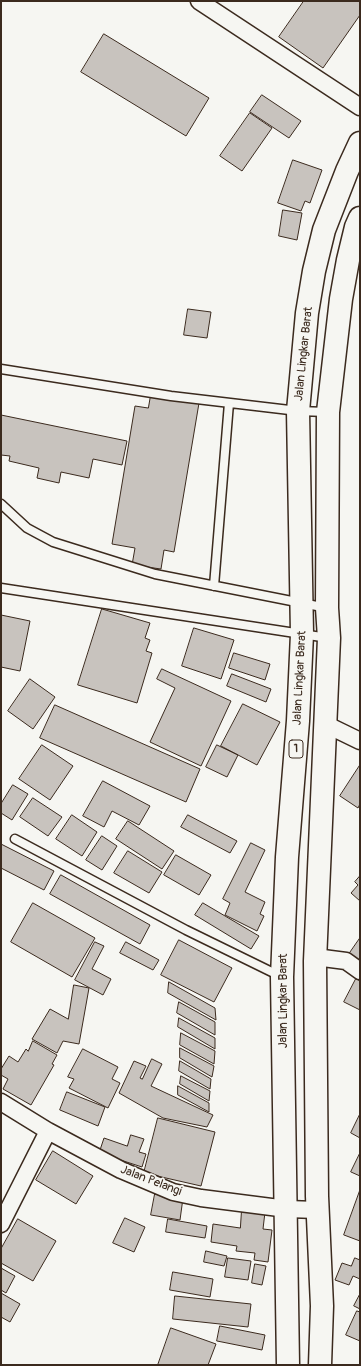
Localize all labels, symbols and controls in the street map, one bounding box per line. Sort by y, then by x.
street label: Jalan Lingkar Barat [292,306,316,402]
street label: Jalan Lingkar Barat [290,630,310,726]
road number: 1 [289,740,303,758]
street label: Jalan Lingkar Barat [277,954,291,1048]
street label: Jalan Pelangi [118,1163,184,1199]

